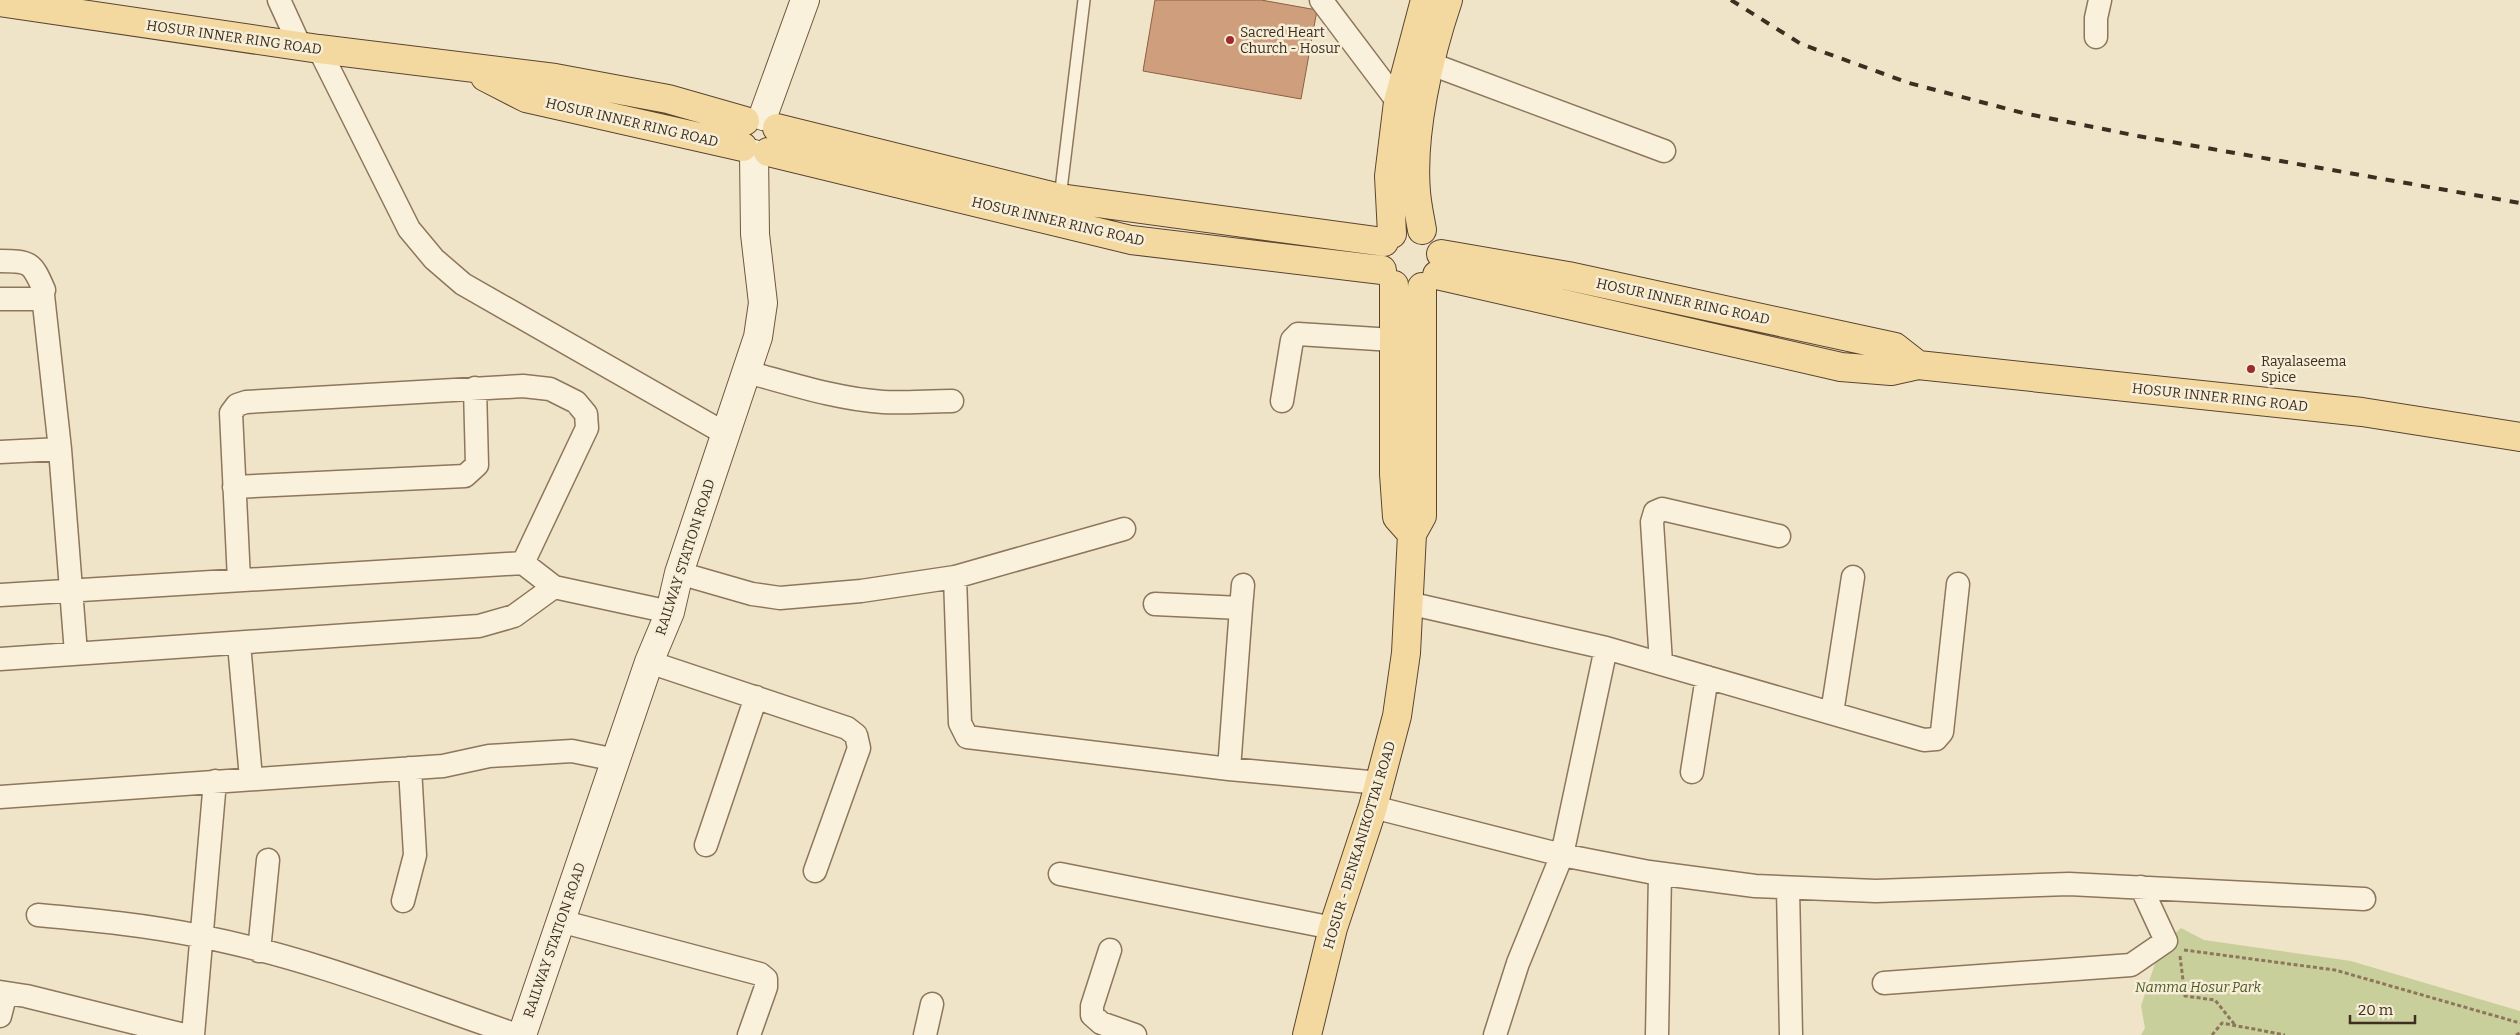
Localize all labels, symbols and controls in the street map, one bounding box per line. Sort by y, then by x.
street label: HOSUR INNER RING ROAD [145,17,323,58]
place label: Sacred Heart Church - Hosur [1240,24,1340,57]
marker: Sacred Heart Church - Hosur [1224,34,1236,46]
street label: HOSUR INNER RING ROAD [544,94,720,151]
street label: HOSUR INNER RING ROAD [970,193,1146,250]
street label: HOSUR INNER RING ROAD [1595,275,1771,328]
place label: Rayalaseema Spice [2261,353,2347,386]
marker: Rayalaseema Spice [2245,363,2257,375]
street label: HOSUR INNER RING ROAD [2131,380,2309,415]
street label: RAILWAY STATION ROAD [652,477,719,637]
street label: HOSUR - DENKANIKOTTAI ROAD [1320,739,1399,951]
street label: RAILWAY STATION ROAD [520,860,589,1020]
park label: Namma Hosur Park [2135,979,2261,996]
scale bar [2350,992,2415,1024]
text: 20 m [2358,1001,2394,1019]

